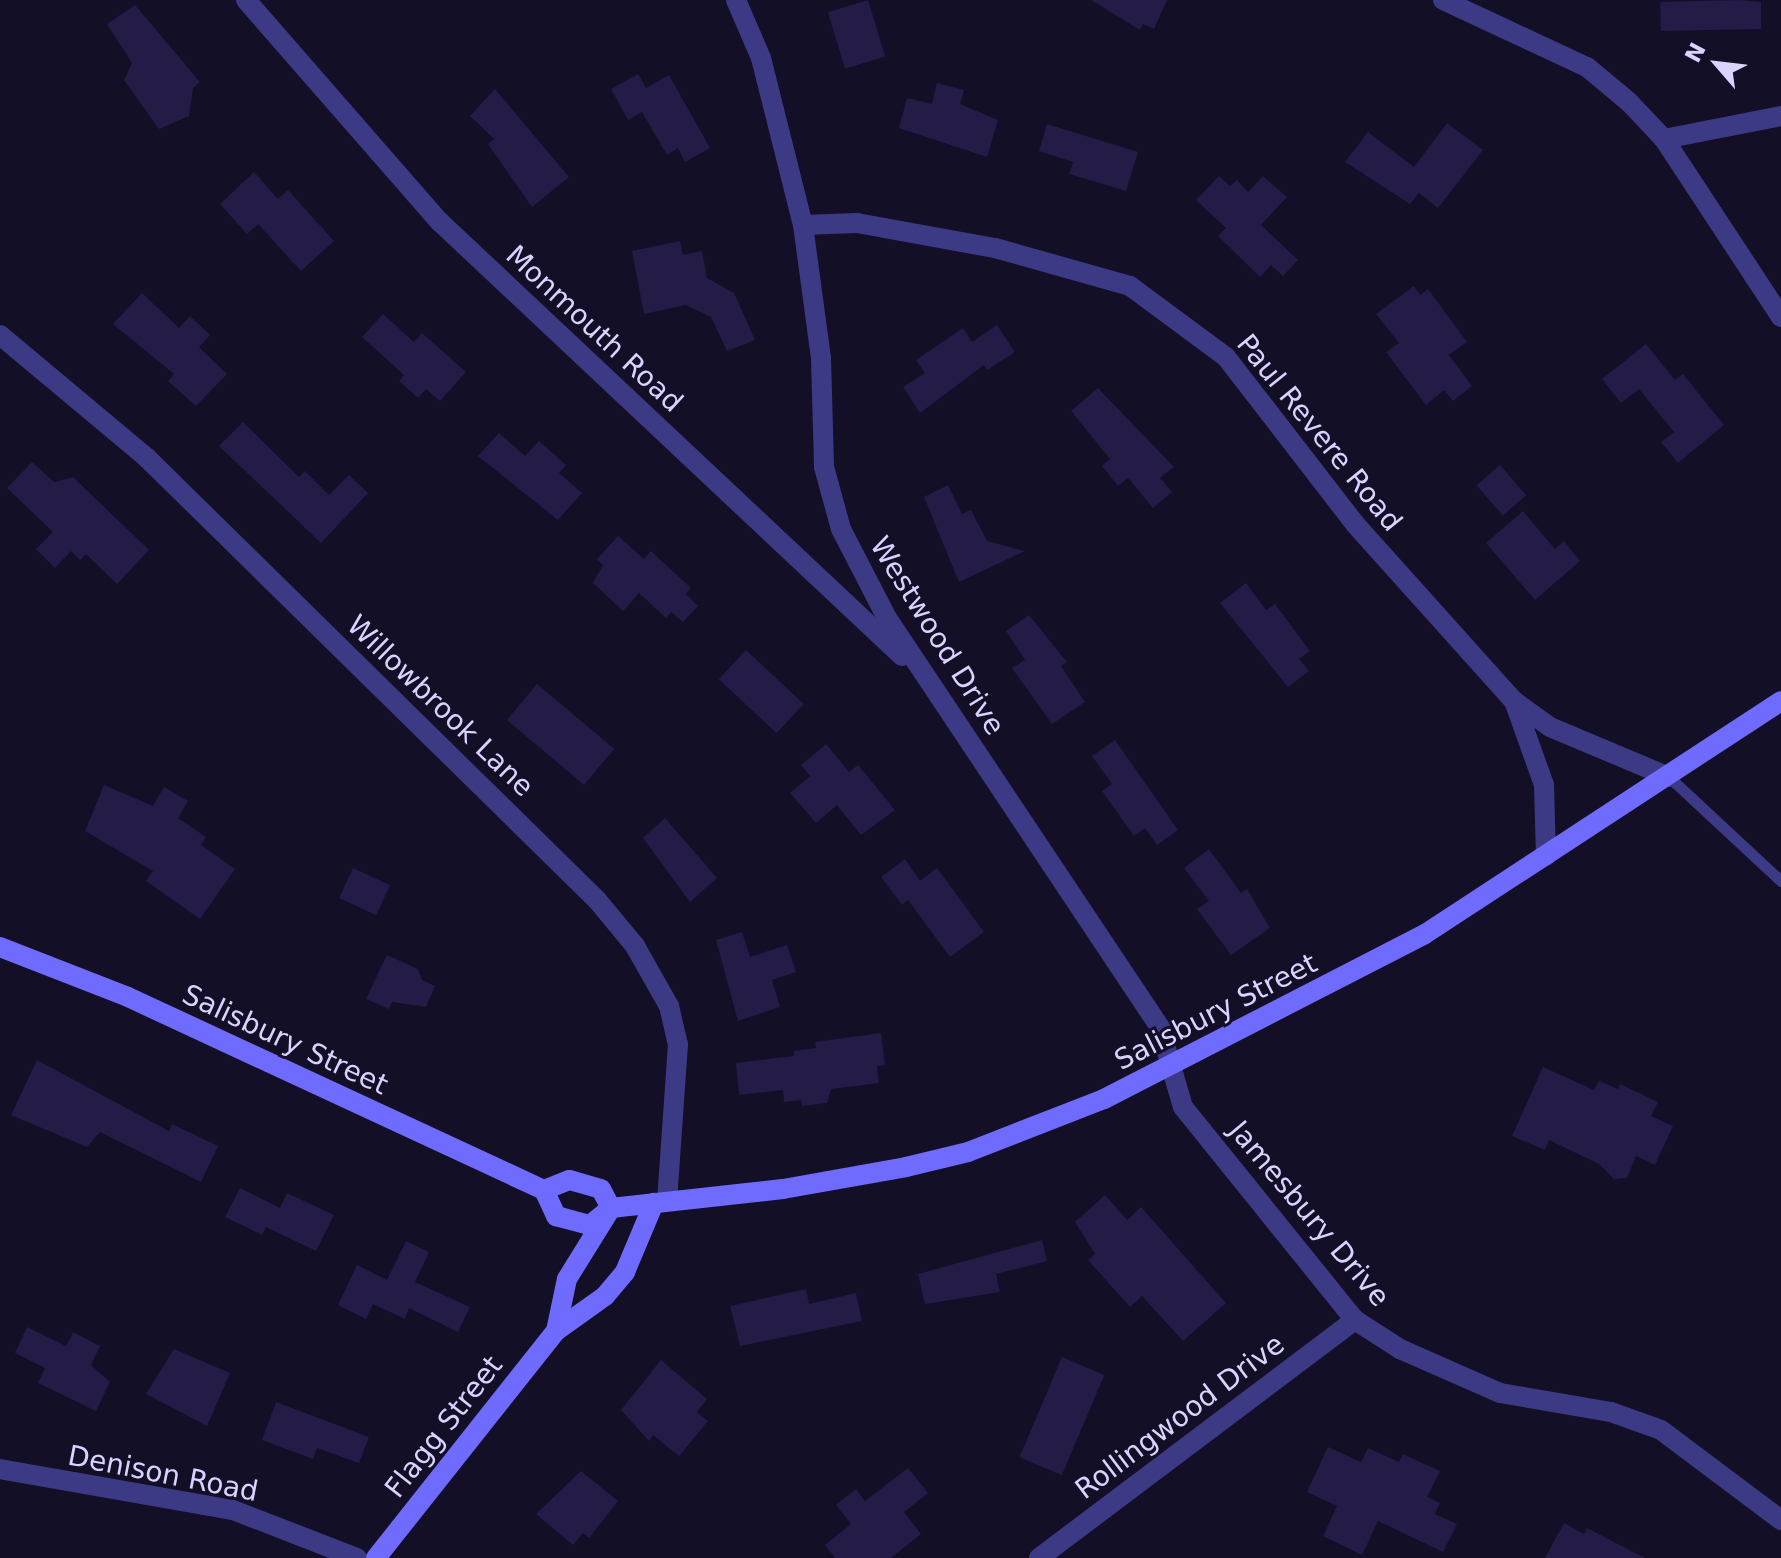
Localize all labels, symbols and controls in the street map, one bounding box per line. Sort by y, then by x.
north arrow [1677,24,1757,104]
text: N [1680,39,1711,67]
street label: Monmouth Road [499,239,689,419]
street label: Paul Revere Road [1229,328,1409,538]
street label: Westwood Drive [863,531,1011,741]
street label: Willowbrook Lane [340,608,540,804]
street label: Salisbury Street [1109,946,1323,1078]
street label: Salisbury Street [177,978,393,1102]
street label: Jamesbury Drive [1222,1114,1396,1314]
street label: Rollingwood Drive [1069,1328,1291,1506]
street label: Flagg Street [378,1349,510,1505]
street label: Denison Road [65,1439,261,1509]

